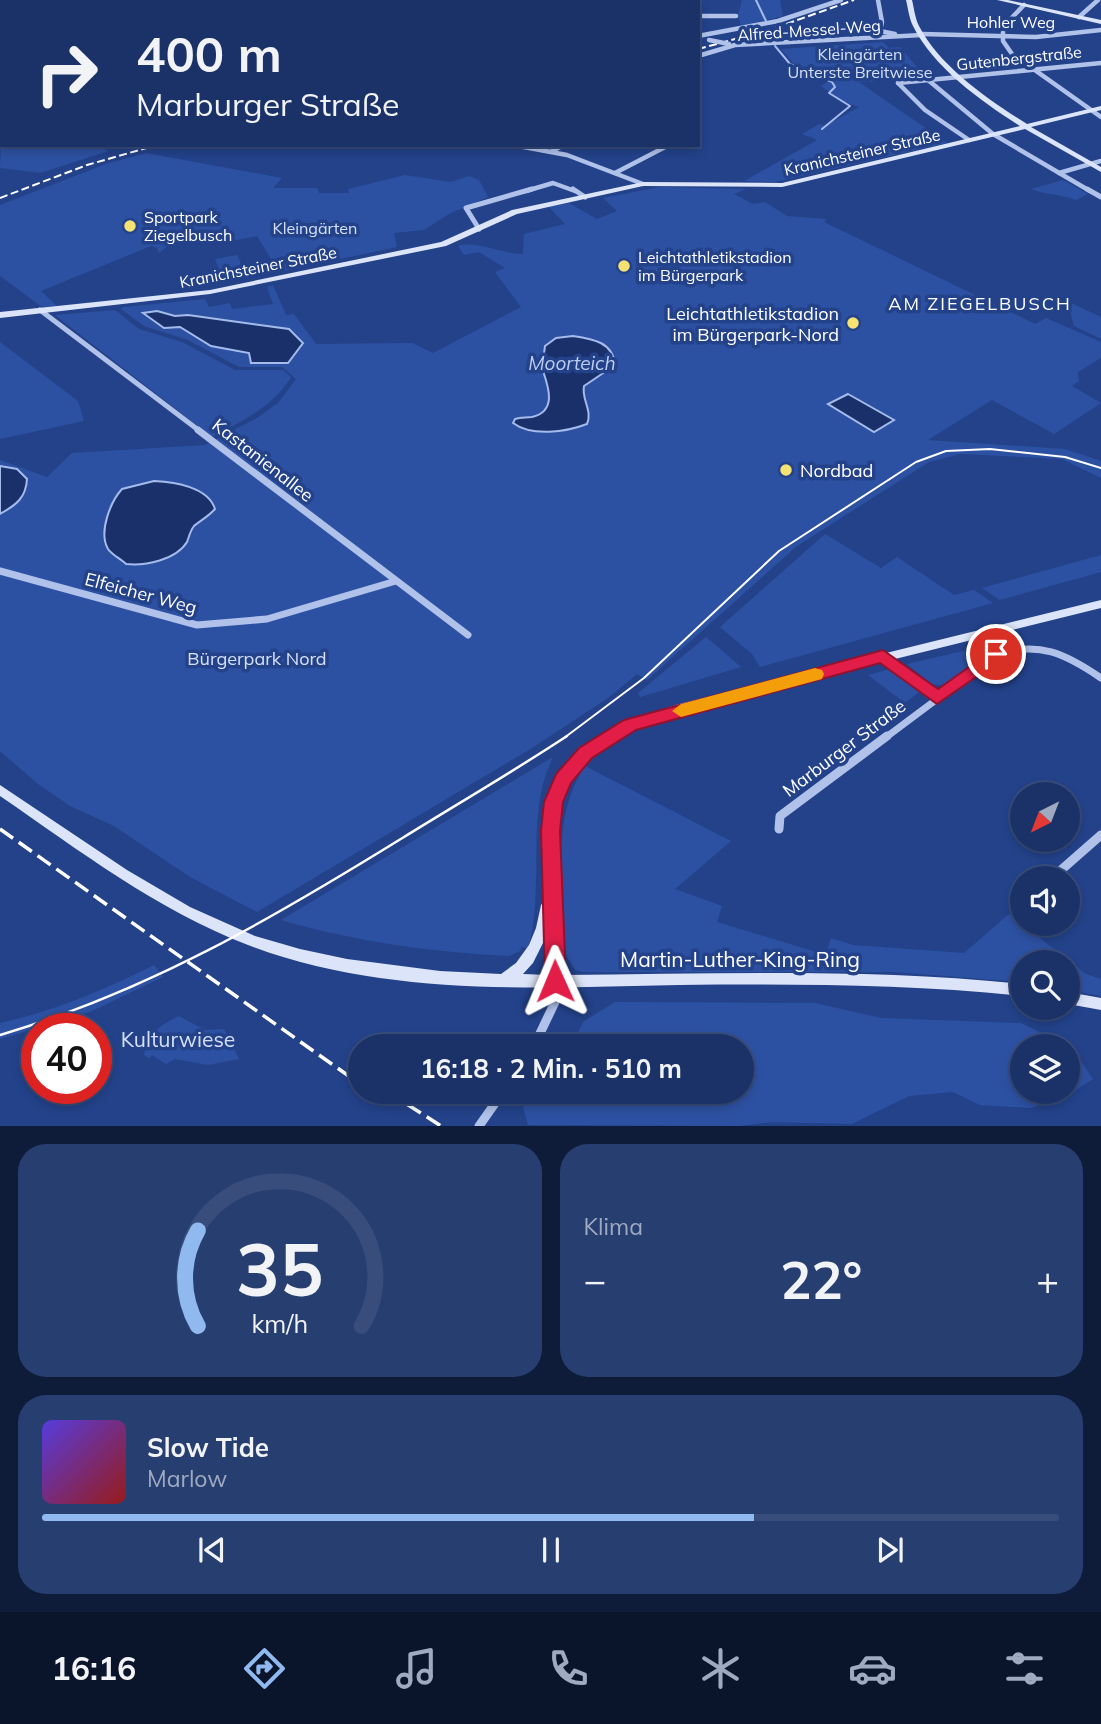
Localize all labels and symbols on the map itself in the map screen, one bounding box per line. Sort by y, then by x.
street label: Hohler Weg [967,12,1055,32]
street label: Alfred-Messel-Weg [737,15,881,45]
street label: Gutenbergstraße [955,41,1083,75]
park label: Kleingärten Unterste Breitwiese [787,44,933,82]
street label: Kranichsteiner Straße [782,124,942,180]
place label: Sportpark Ziegelbusch [144,207,232,245]
marker: Sportpark Ziegelbusch [122,218,138,234]
park label: Kleingärten [273,218,357,238]
street label: Kranichsteiner Straße [178,242,338,292]
place label: Leichtathletikstadion im Bürgerpark [638,247,792,285]
marker: Leichtathletikstadion im Bürgerpark [616,258,632,274]
district label: AM ZIEGELBUSCH [888,292,1072,315]
place label: Leichtathletikstadion im Bürgerpark-Nord [666,302,839,346]
marker: Leichtathletikstadion im Bürgerpark-Nord [845,315,861,331]
water label: Moorteich [528,351,616,375]
street label: Kastanienallee [208,413,318,507]
place label: Nordbad [800,459,873,482]
marker: Nordbad [778,462,794,478]
street label: Elfeicher Weg [83,567,199,619]
pin [966,624,1026,684]
park label: Bürgerpark Nord [187,647,327,670]
street label: Marburger Straße [778,694,910,802]
north arrow [1010,782,1080,852]
position arrow [518,944,592,1018]
street label: Martin-Luther-King-Ring [620,946,860,972]
speed limit sign: 40 [21,1013,112,1104]
park label: Kulturwiese [121,1026,235,1052]

